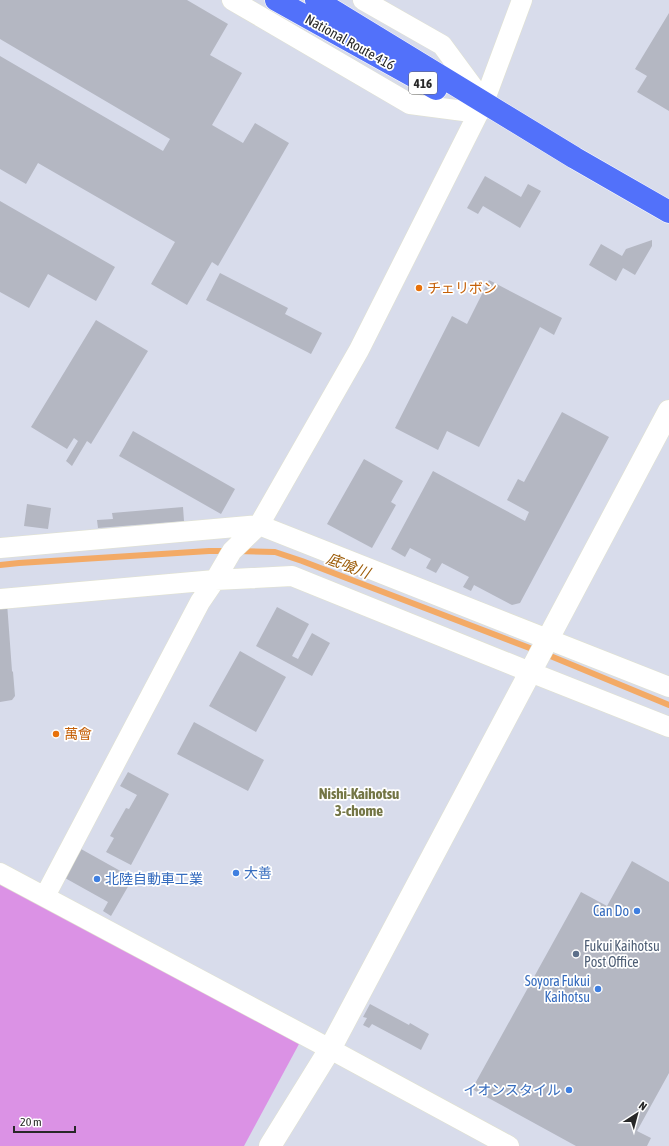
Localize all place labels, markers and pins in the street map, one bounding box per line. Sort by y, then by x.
place label: チェリボン [427,280,497,296]
marker: チェリボン [414,283,424,293]
place label: 萬會 [64,726,92,742]
marker: 萬會 [51,729,61,739]
place label: 大善 [244,865,272,881]
marker: 大善 [231,868,241,878]
place label: 北陸自動車工業 [105,871,203,887]
marker: 北陸自動車工業 [92,874,102,884]
place label: Can Do [593,903,629,919]
marker: Can Do [632,906,642,916]
place label: Fukui Kaihotsu Post Office [584,938,660,970]
marker: Fukui Kaihotsu Post Office [571,949,581,959]
place label: Soyora Fukui Kaihotsu [525,973,590,1005]
marker: Soyora Fukui Kaihotsu [593,984,603,994]
place label: イオンスタイル [463,1082,561,1098]
marker: イオンスタイル [564,1085,574,1095]

